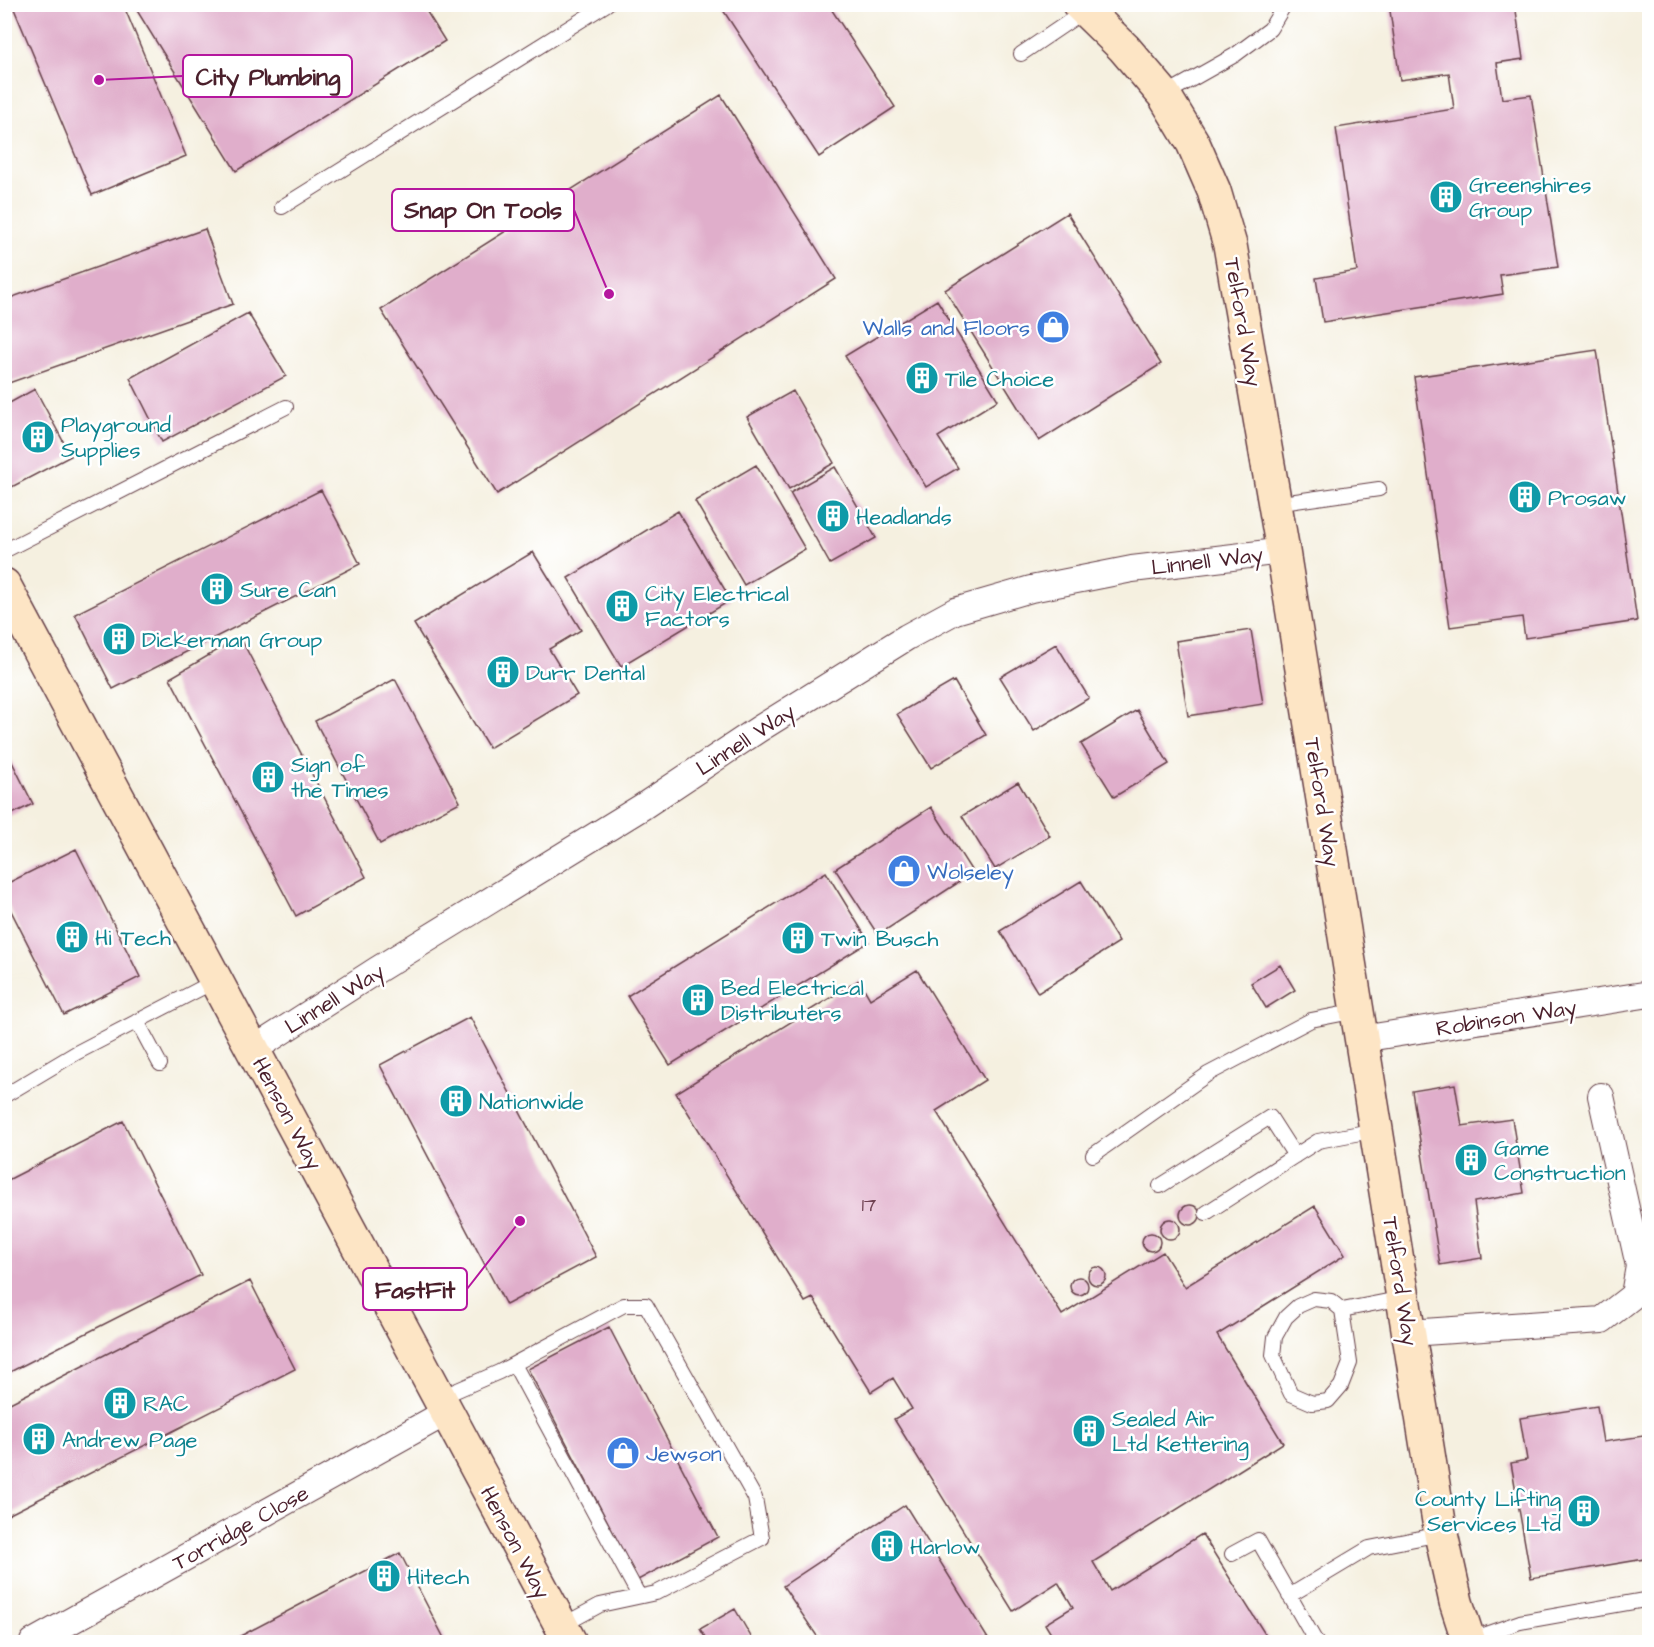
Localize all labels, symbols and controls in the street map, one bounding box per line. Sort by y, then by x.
callout: City Plumbing [183,55,352,97]
text: City Plumbing [196,61,341,97]
place label: Greenshires Group [1469,170,1592,226]
building icon: Greenshires Group [1428,179,1464,215]
callout: Snap On Tools [392,189,574,231]
text: Snap On Tools [403,194,562,228]
street label: Telford Way [1215,255,1269,389]
shop icon: Walls and Floors [1035,309,1071,345]
place label: Walls and Floors [862,313,1030,344]
building icon: Tile Choice [904,360,940,396]
place label: Tile Choice [945,364,1054,395]
place label: Playground Supplies [61,410,171,466]
building icon: Playground Supplies [20,419,56,455]
building icon: Prosaw [1507,479,1543,515]
place label: Prosaw [1548,483,1627,514]
building icon: Headlands [815,498,851,534]
place label: Headlands [856,502,952,533]
street label: Linnell Way [1150,539,1265,585]
building icon: Sure Can [199,571,235,607]
place label: Sure Can [240,575,336,606]
place label: City Electrical Factors [645,579,789,635]
building icon: City Electrical Factors [604,588,640,624]
building icon: Dickerman Group [101,621,137,657]
place label: Dickerman Group [142,625,322,656]
building icon: Durr Dental [485,654,521,690]
place label: Durr Dental [526,658,645,689]
street label: Linnell Way [690,697,802,785]
street label: Telford Way [1295,735,1347,869]
place label: Sign of the Times [291,750,389,806]
building icon: Sign of the Times [250,759,286,795]
shop icon: Wolseley [886,853,922,889]
place label: Wolseley [927,857,1014,889]
building icon: Hi Tech [54,919,90,955]
building icon: Twin Busch [780,920,816,956]
place label: Hi Tech [95,923,171,954]
place label: Twin Busch [821,924,938,955]
street label: Linnell Way [279,956,391,1043]
place label: Bed Electrical Distributers [721,973,864,1029]
building icon: Bed Electrical Distributers [680,982,716,1018]
street label: Robinson Way [1434,992,1579,1046]
street label: Henson Way [243,1052,329,1176]
building icon: Nationwide [438,1083,474,1119]
place label: Nationwide [479,1087,584,1118]
place label: Game Construction [1494,1133,1626,1189]
building icon: Game Construction [1453,1142,1489,1178]
house number: 17 [862,1191,876,1219]
street label: Telford Way [1373,1214,1425,1348]
callout: FastFit [363,1268,467,1310]
text: FastFit [375,1274,456,1308]
building icon: RAC [102,1385,138,1421]
place label: RAC [143,1389,189,1420]
place label: Sealed Air Ltd Kettering [1112,1404,1249,1461]
building icon: Sealed Air Ltd Kettering [1071,1413,1107,1449]
building icon: Andrew Page [21,1421,57,1457]
place label: Andrew Page [62,1425,198,1457]
shop icon: Jewson [605,1435,641,1471]
place label: Jewson [646,1439,722,1470]
street label: Torridge Close [167,1478,315,1579]
street label: Henson Way [471,1481,557,1605]
place label: County Lifting Services Ltd [1415,1484,1561,1540]
building icon: County Lifting Services Ltd [1566,1493,1602,1529]
building icon: Harlow [869,1528,905,1564]
place label: Harlow [910,1532,980,1563]
building icon: Hitech [366,1558,402,1594]
place label: Hitech [407,1562,469,1593]

